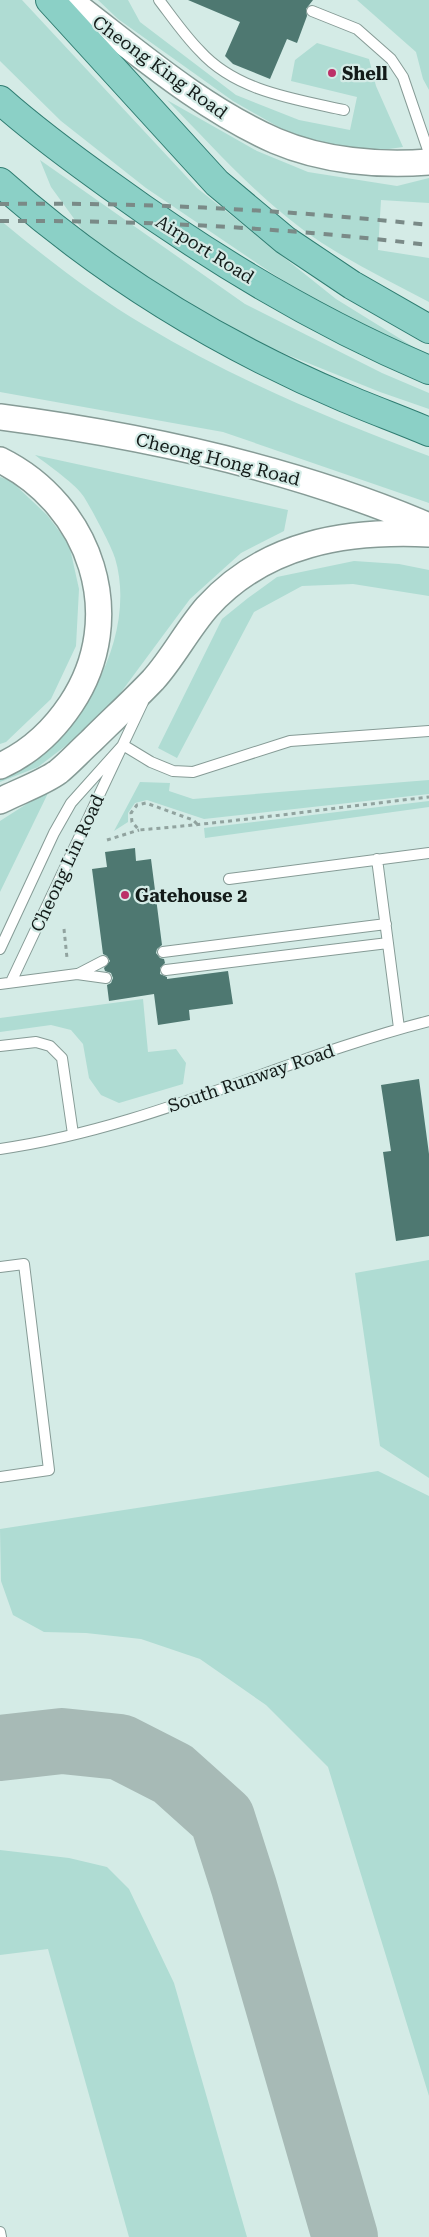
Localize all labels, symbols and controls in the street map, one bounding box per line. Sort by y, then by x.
street label: Cheong King Road [89,11,232,123]
place label: Shell [342,63,388,84]
marker: Shell [326,67,338,79]
street label: Airport Road [152,210,258,288]
street label: Cheong Hong Road [134,428,303,490]
street label: Cheong Lin Road [26,791,108,935]
place label: Gatehouse 2 [135,885,247,906]
marker: Gatehouse 2 [119,889,131,901]
street label: South Runway Road [165,1039,337,1116]

